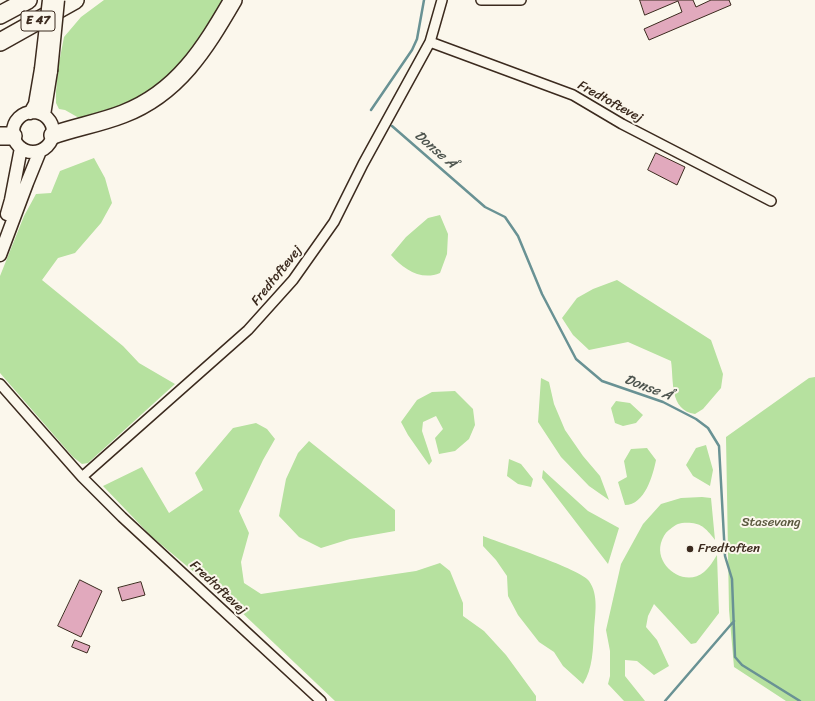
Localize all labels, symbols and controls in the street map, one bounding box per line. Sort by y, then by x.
road number: E 47 [21,11,55,31]
street label: Fredtoftevej [575,78,645,126]
water label: Donse Å [411,127,459,173]
street label: Fredtoftevej [248,243,306,309]
water label: Donse Å [622,371,674,405]
park label: Stasevang [741,515,801,531]
place label: Fredtoften [698,541,760,557]
marker: Fredtoften [685,544,695,554]
street label: Fredtoftevej [186,558,250,618]

